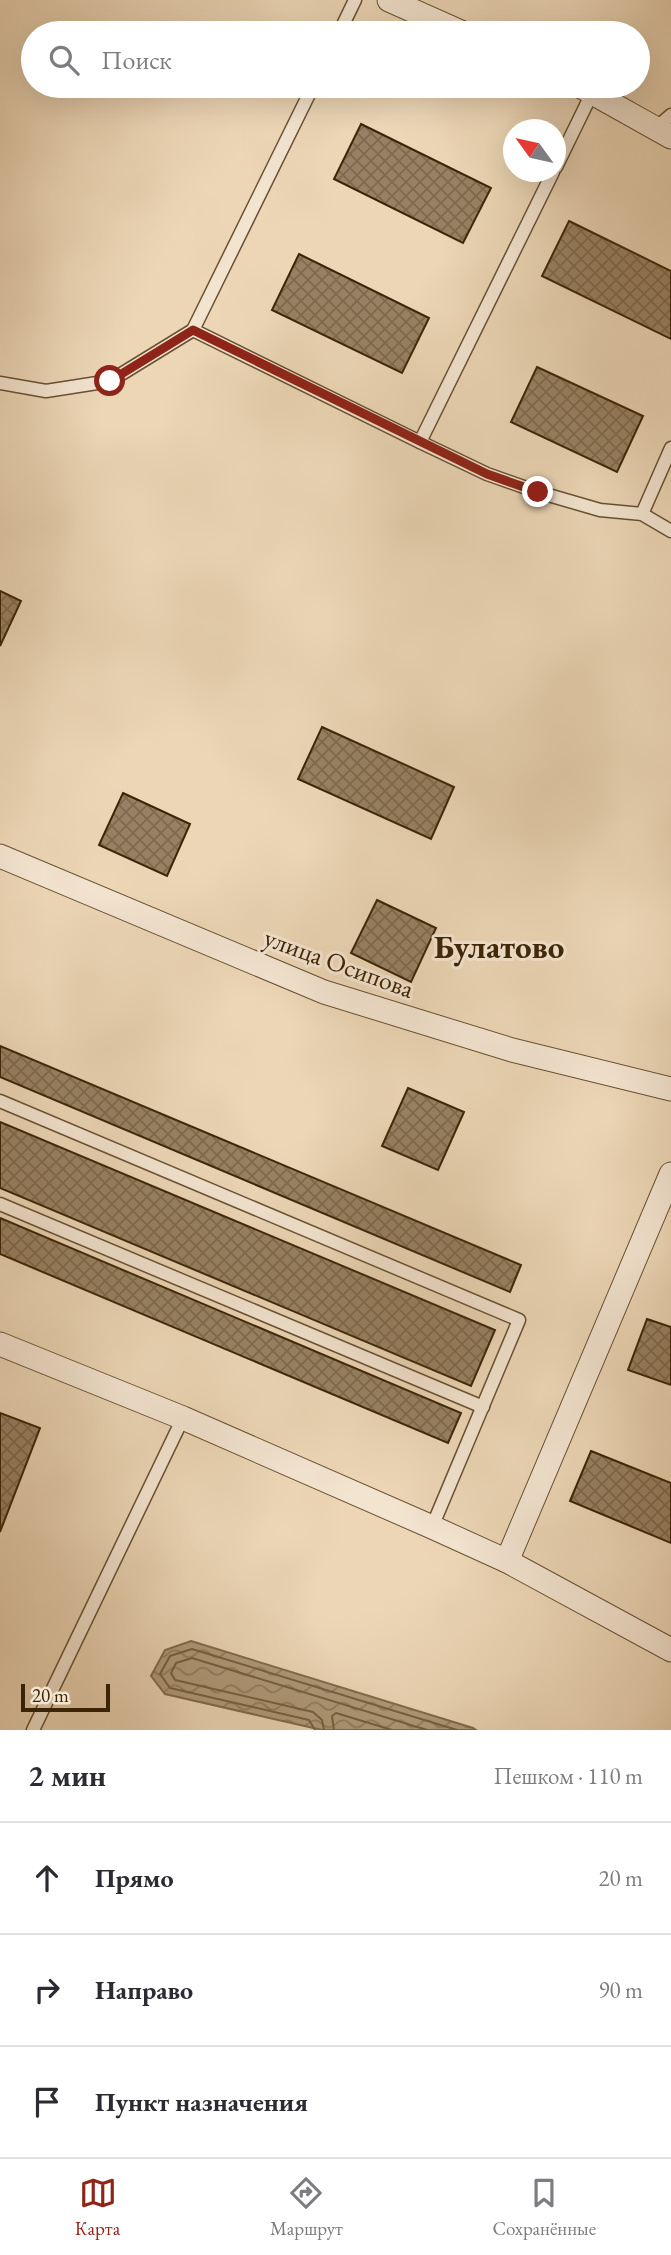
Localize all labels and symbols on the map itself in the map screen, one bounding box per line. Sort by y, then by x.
north arrow [503,119,566,182]
route start [94,365,125,396]
route end [522,476,553,507]
street label: улица Осипова [259,920,419,1006]
district label: Булатово [434,925,564,968]
scale bar [21,1681,110,1713]

